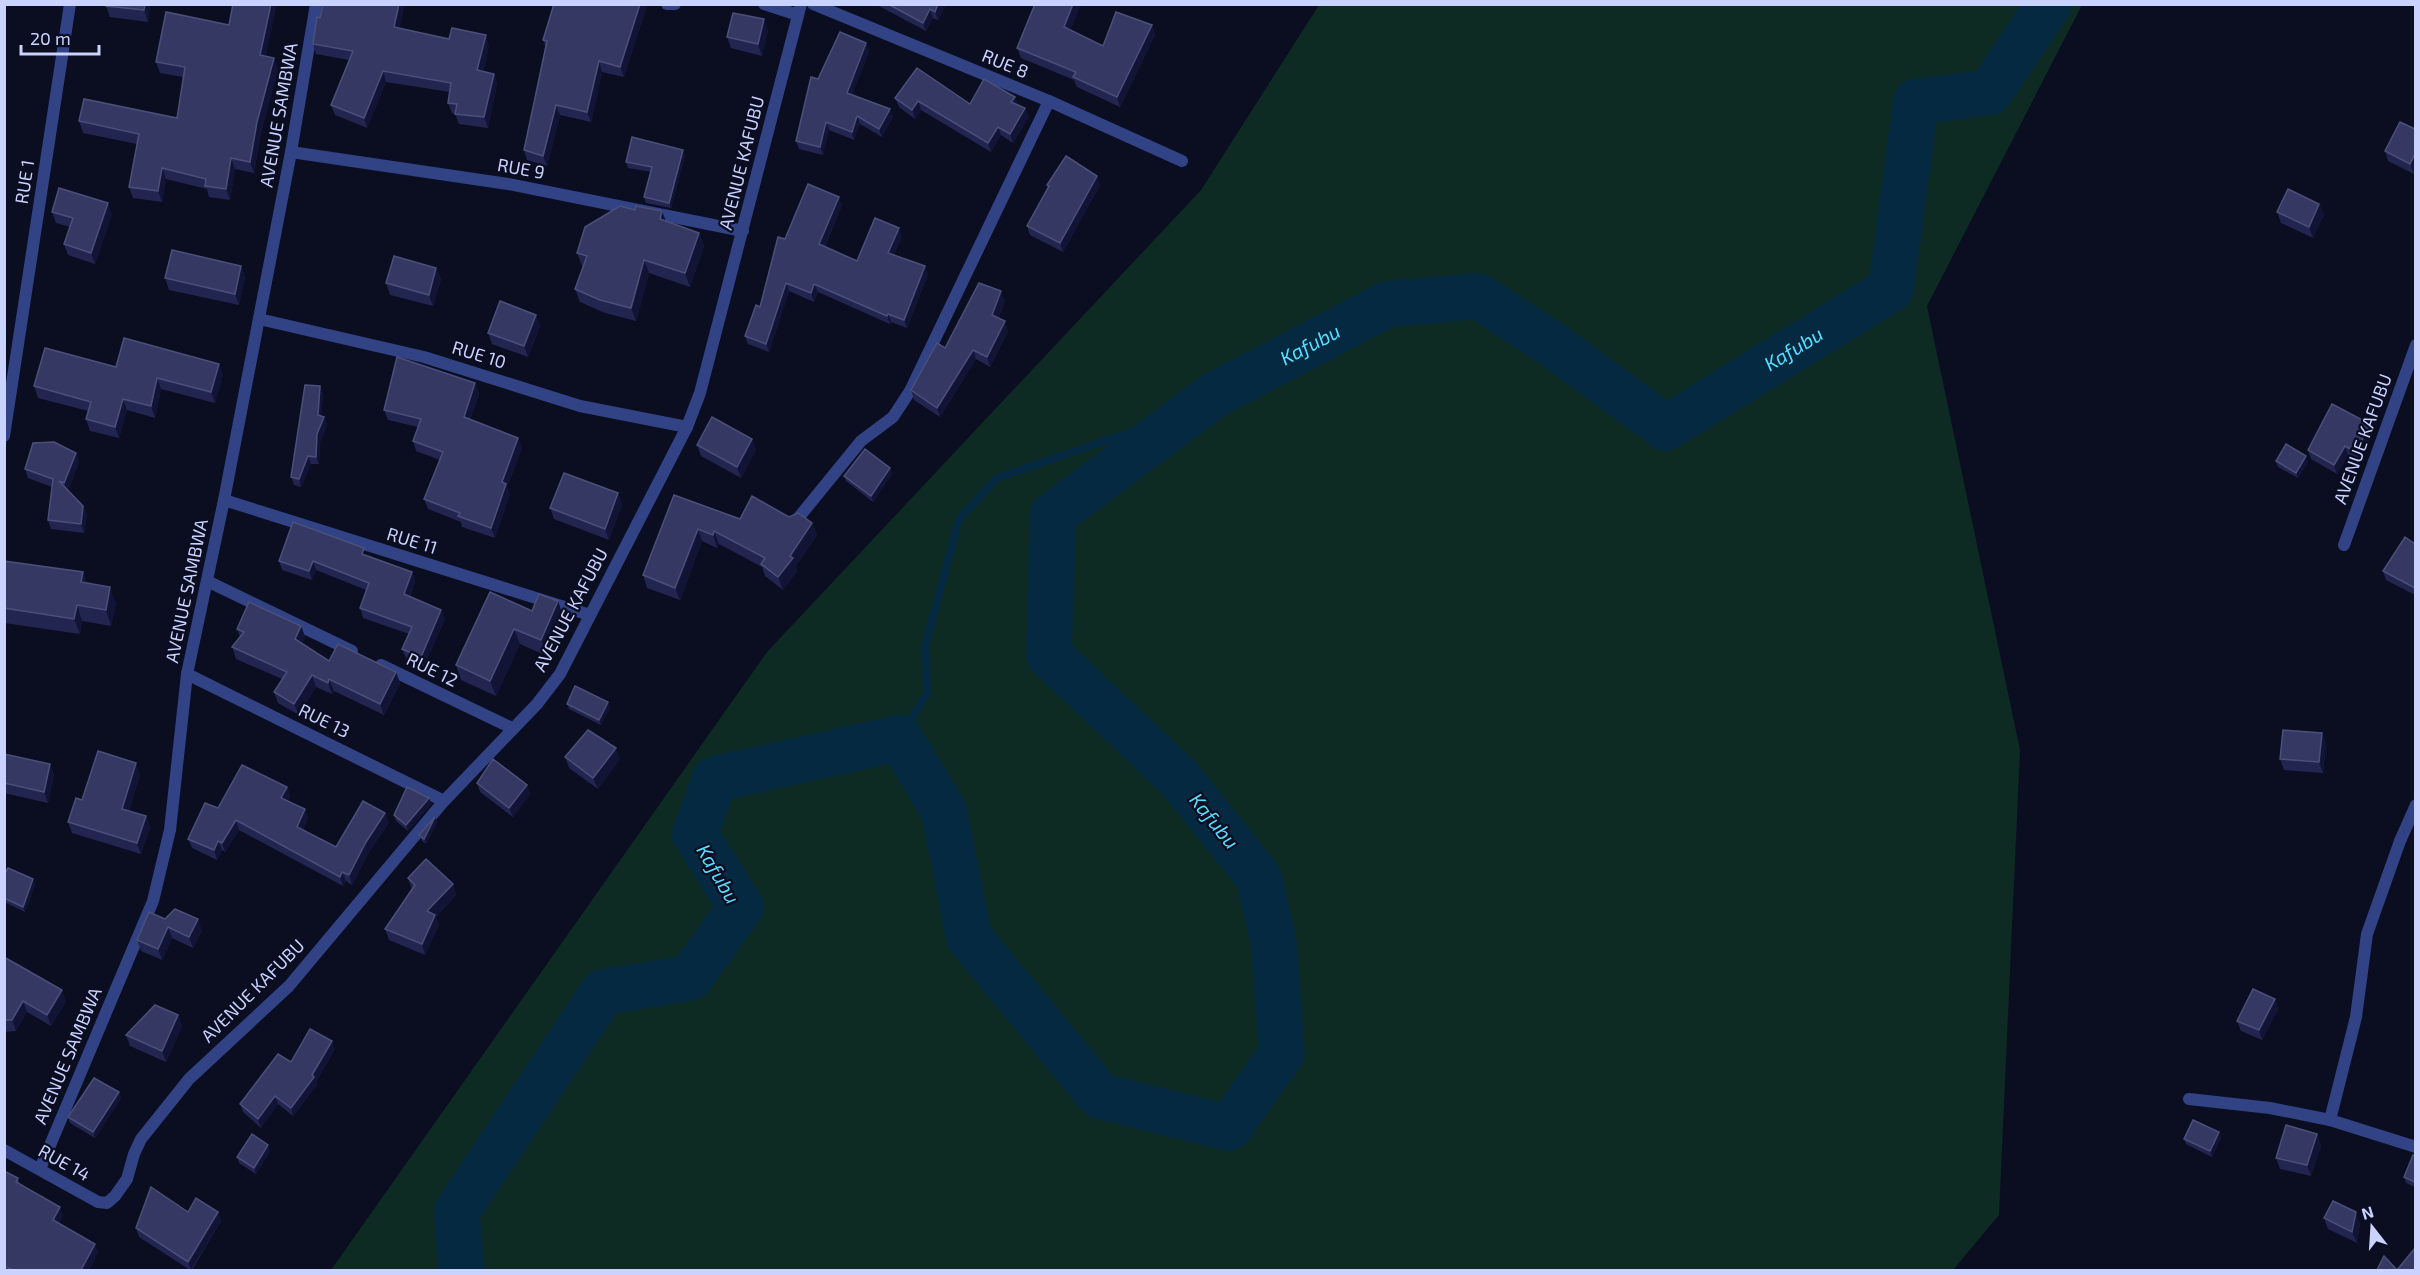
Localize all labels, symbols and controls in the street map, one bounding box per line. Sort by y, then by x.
scale bar [21,18,99,56]
text: 20 m [30,27,71,49]
street label: AVENUE SAMBWA [254,40,302,189]
street label: RUE 8 [979,44,1032,82]
street label: AVENUE KAFUBU [714,94,768,232]
street label: RUE 9 [496,153,546,183]
street label: RUE 1 [10,158,38,205]
water label: Kafubu [1275,318,1344,369]
water label: Kafubu [1759,321,1827,376]
street label: RUE 10 [450,335,509,373]
street label: AVENUE KAFUBU [2328,370,2396,507]
street label: AVENUE SAMBWA [160,516,212,665]
street label: RUE 11 [384,522,440,558]
street label: AVENUE KAFUBU [528,544,612,675]
street label: RUE 12 [403,647,462,691]
street label: RUE 13 [295,698,354,742]
water label: Kafubu [1185,788,1244,853]
water label: Kafubu [692,839,745,908]
street label: AVENUE KAFUBU [196,934,309,1047]
street label: AVENUE SAMBWA [28,983,106,1127]
street label: RUE 14 [35,1139,94,1185]
north arrow [2342,1197,2402,1257]
text: N [2359,1201,2376,1223]

